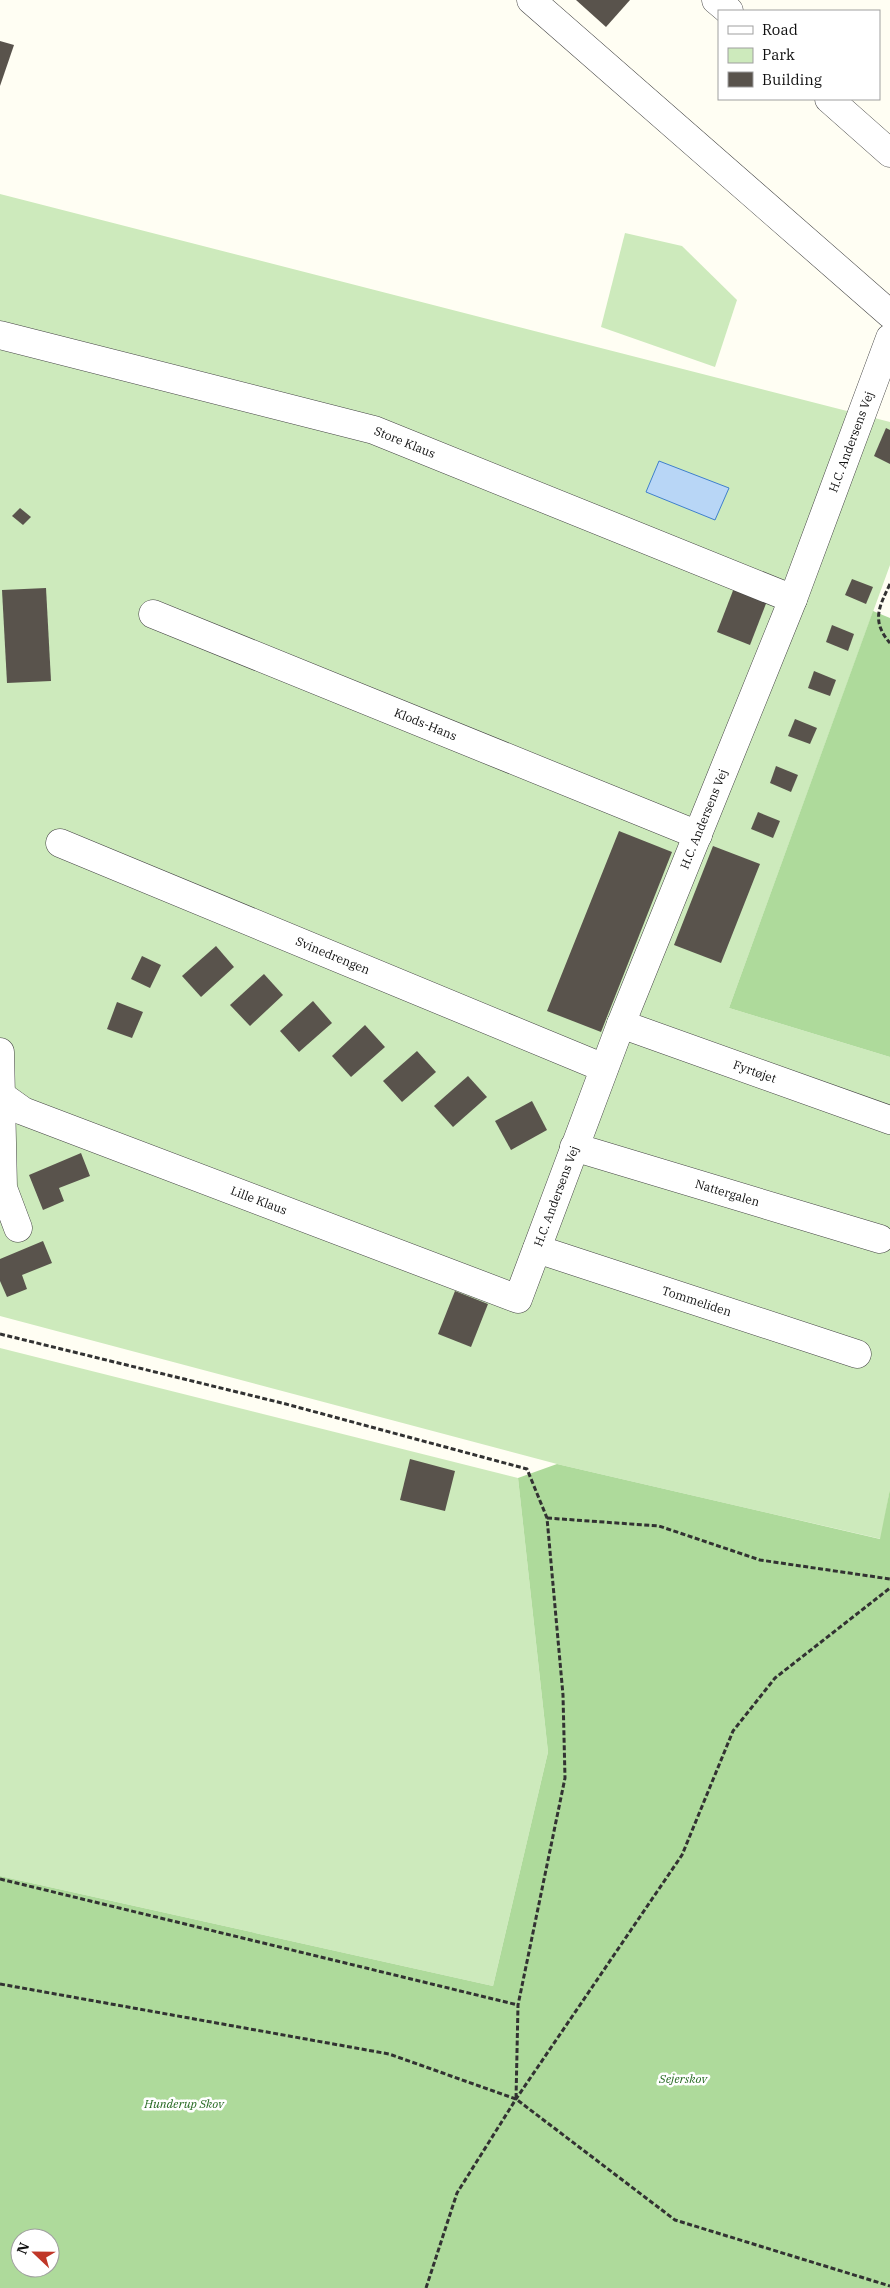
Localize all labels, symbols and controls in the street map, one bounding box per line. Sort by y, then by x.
legend [718,10,880,100]
text: Road [762,20,798,39]
text: Park [762,45,795,64]
text: Building [762,70,822,89]
street label: H.C. Andersens Vej [825,389,876,494]
street label: Store Klaus [372,423,438,461]
street label: Klods-Hans [392,705,459,743]
street label: H.C. Andersens Vej [677,767,730,871]
street label: Svinedrengen [294,933,372,977]
street label: Fyrtøjet [731,1057,778,1086]
street label: H.C. Andersens Vej [530,1144,582,1249]
street label: Nattergalen [693,1176,762,1209]
street label: Lille Klaus [229,1183,289,1218]
street label: Tommeliden [660,1283,734,1319]
park label: Sejerskov [658,2071,708,2086]
park label: Hunderup Skov [143,2096,225,2111]
north arrow [10,2228,60,2278]
text: N [13,2240,33,2257]

